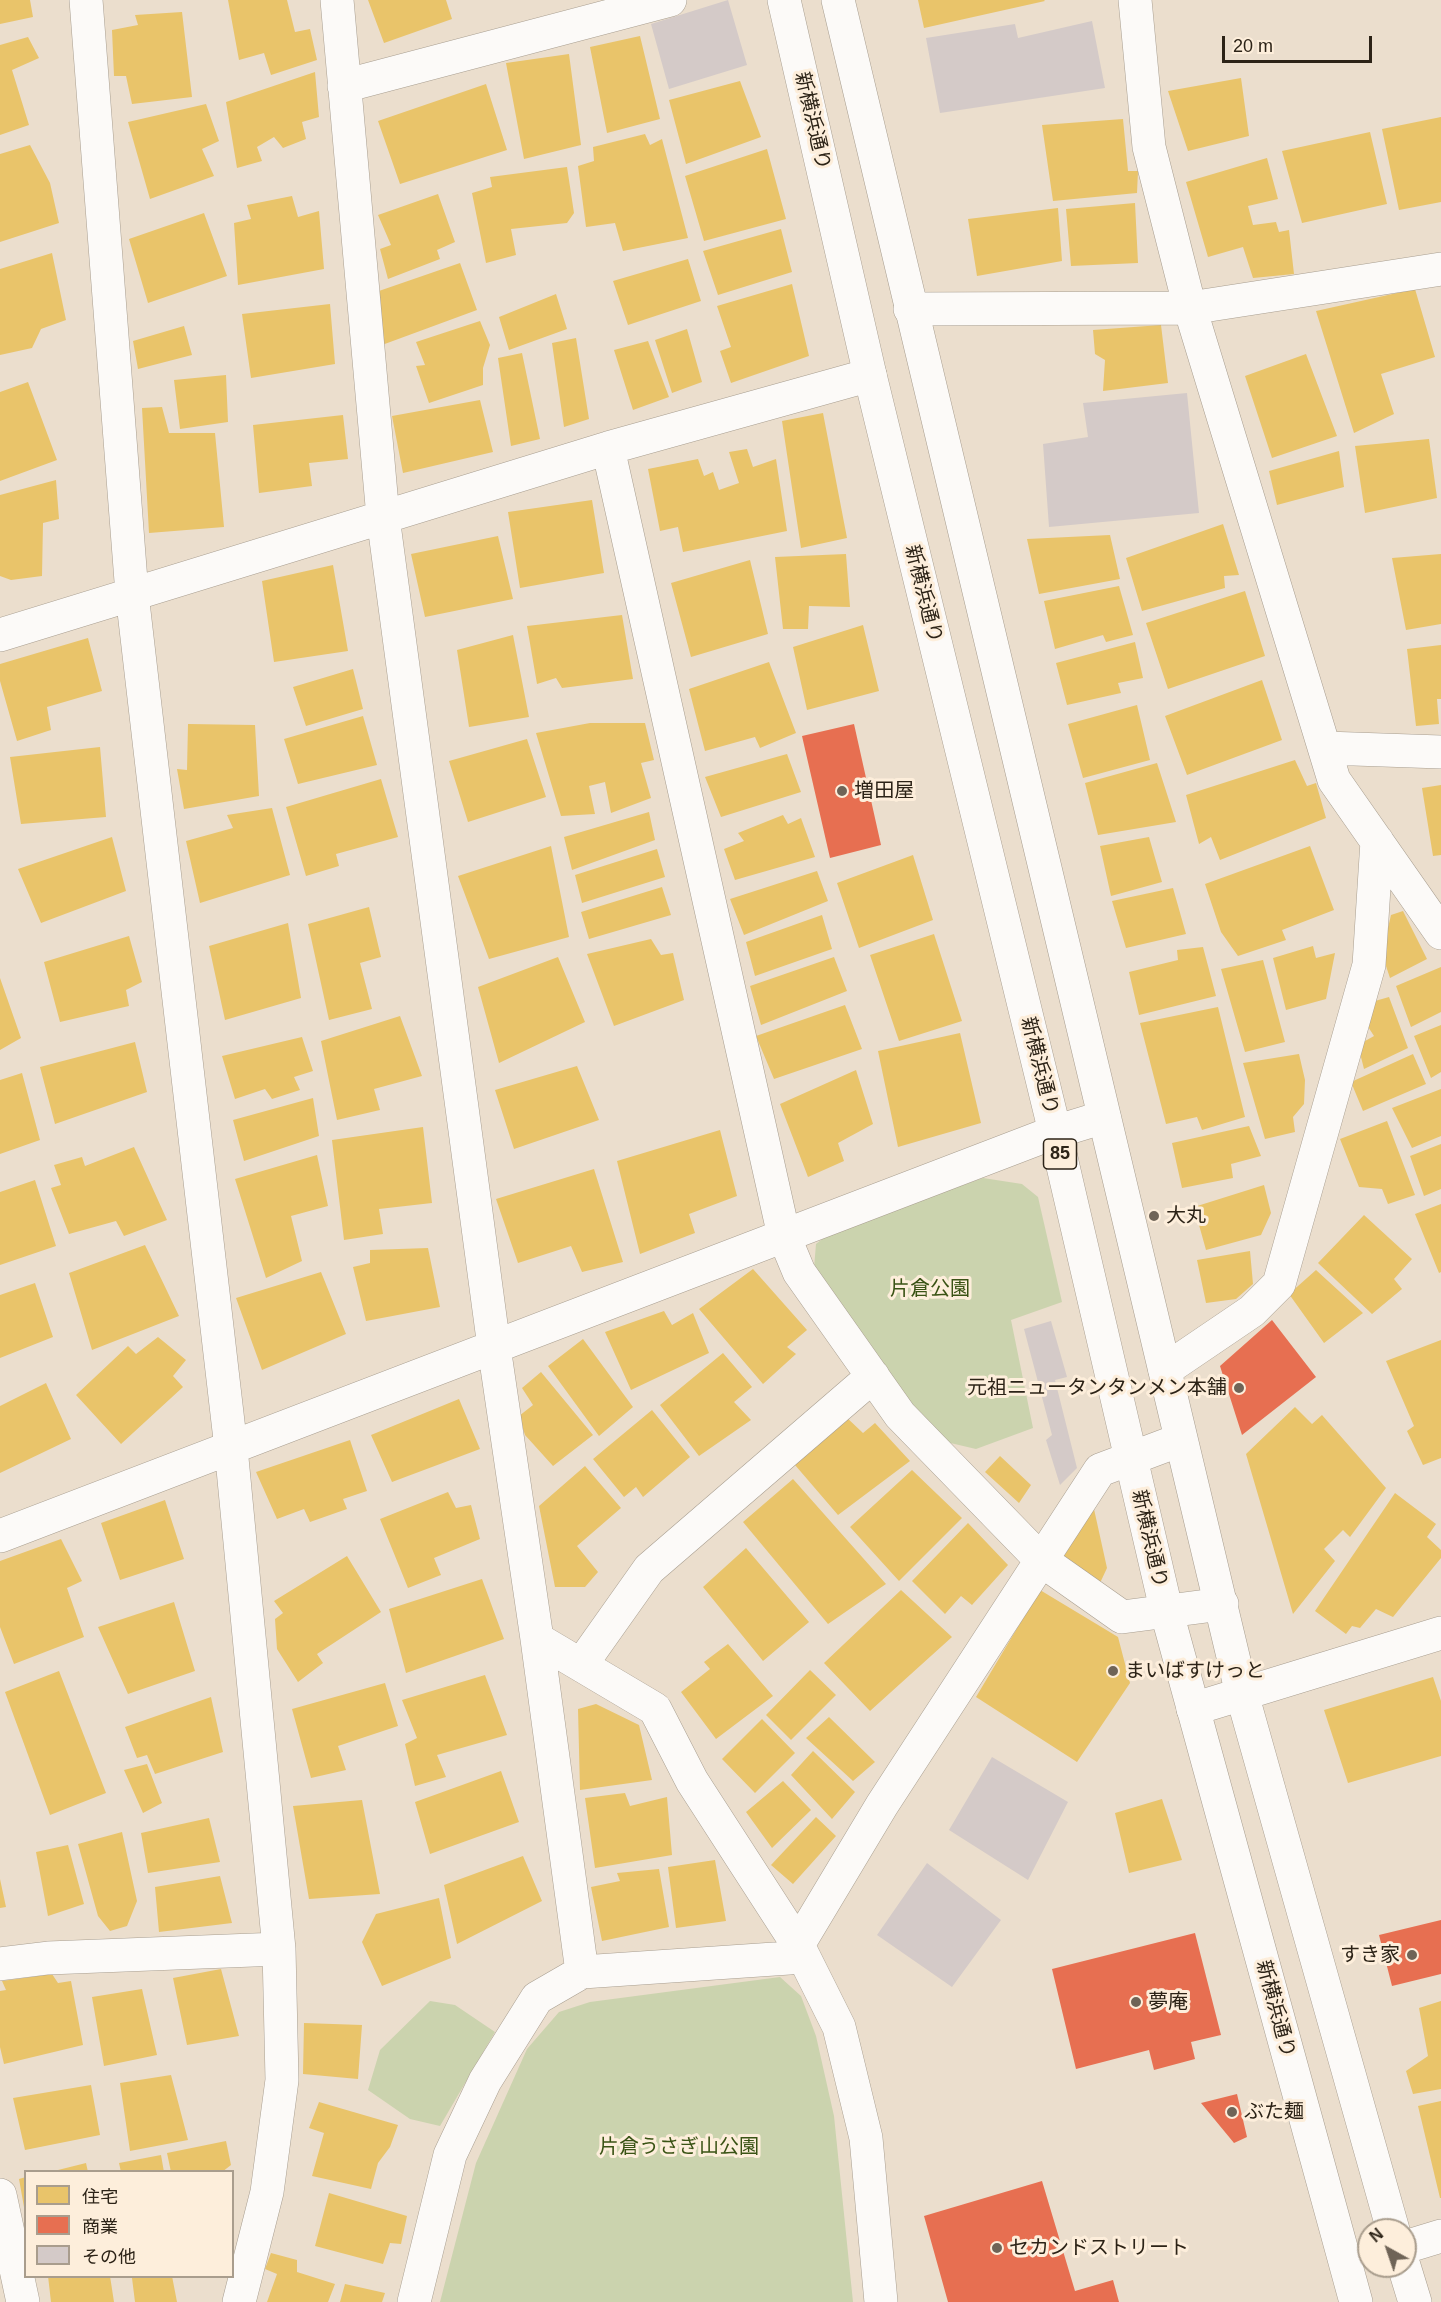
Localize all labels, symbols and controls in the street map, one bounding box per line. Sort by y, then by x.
scale bar [1225,24,1375,62]
text: 20 m [1233,36,1273,56]
street label: 新横浜通り [789,70,835,172]
street label: 新横浜通り [899,543,947,645]
place label: 増田屋 [854,779,914,803]
marker: 増田屋 [835,784,849,798]
street label: 新横浜通り [1015,1015,1063,1117]
road number: 85 [1044,1139,1076,1169]
place label: 大丸 [1166,1204,1206,1228]
marker: 大丸 [1147,1209,1161,1223]
park label: 片倉公園 [890,1277,970,1301]
place label: 元祖ニュータンタンメン本舗 [967,1376,1227,1400]
marker: 元祖ニュータンタンメン本舗 [1232,1381,1246,1395]
street label: 新横浜通り [1126,1488,1172,1590]
place label: まいばすけっと [1125,1659,1265,1683]
marker: まいばすけっと [1106,1664,1120,1678]
place label: すき家 [1340,1943,1400,1967]
marker: すき家 [1405,1948,1419,1962]
street label: 新横浜通り [1250,1958,1300,2060]
place label: 夢庵 [1148,1990,1188,2014]
marker: 夢庵 [1129,1995,1143,2009]
place label: ぶた麺 [1244,2100,1304,2124]
marker: ぶた麺 [1225,2105,1239,2119]
park label: 片倉うさぎ山公園 [599,2135,759,2159]
legend [24,2170,234,2278]
text: 住宅 [82,2187,118,2207]
text: 商業 [82,2217,118,2237]
north arrow [1357,2218,1417,2278]
text: N [1367,2225,1386,2246]
place label: セカンドストリート [1009,2236,1189,2260]
marker: セカンドストリート [990,2241,1004,2255]
text: その他 [82,2247,136,2267]

